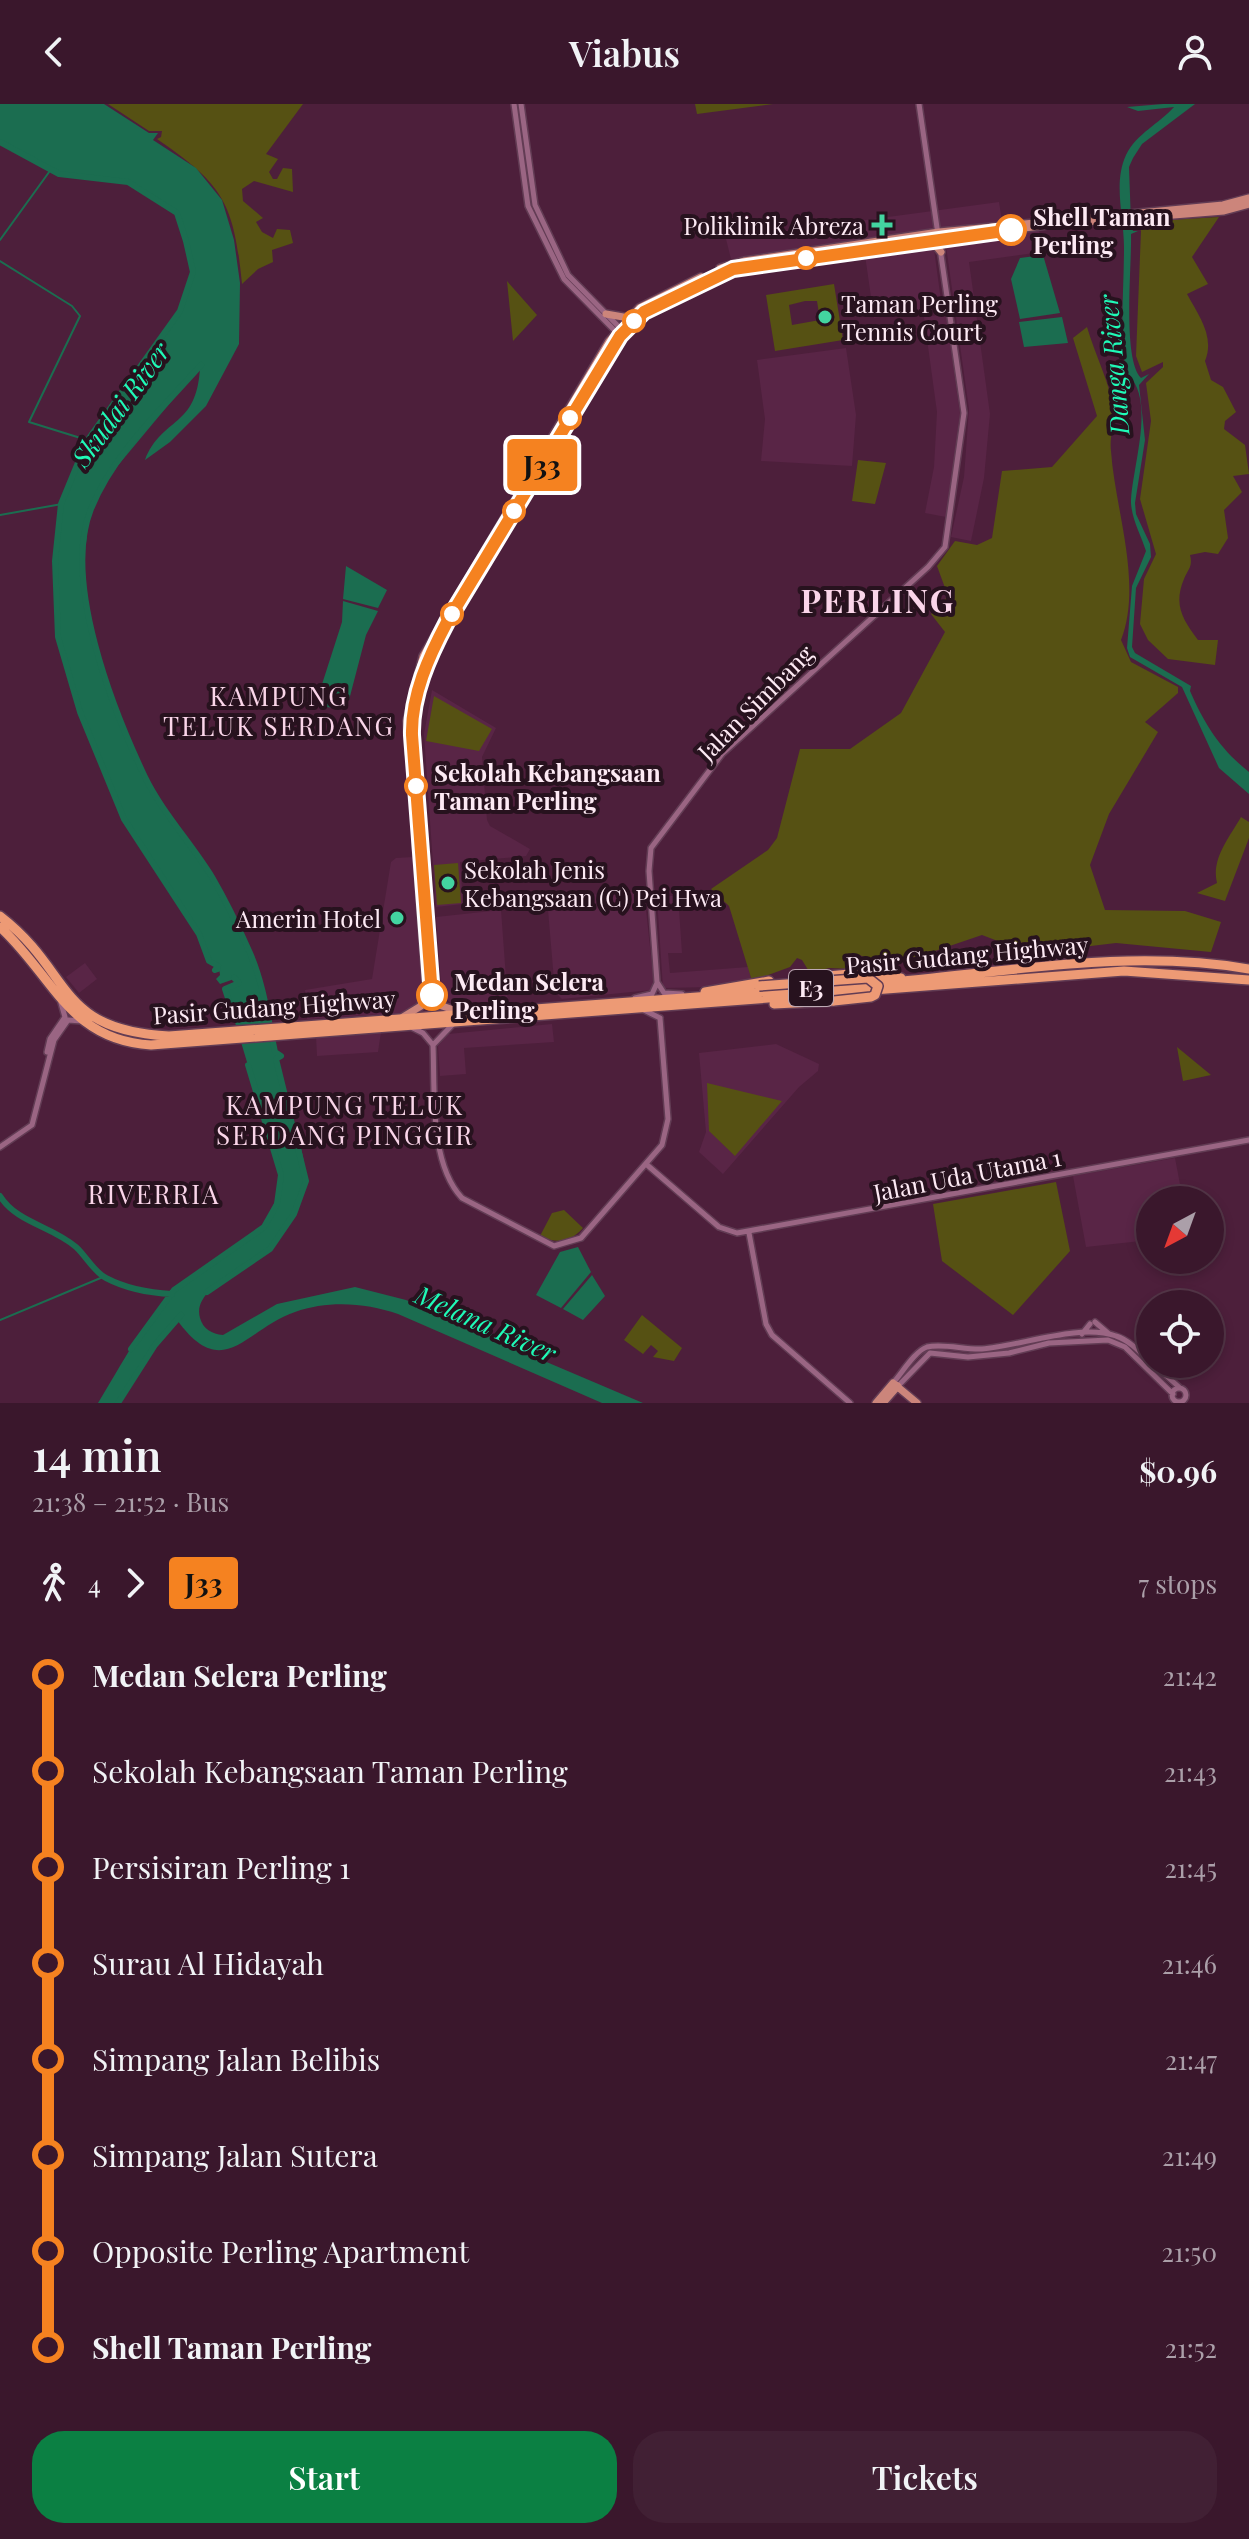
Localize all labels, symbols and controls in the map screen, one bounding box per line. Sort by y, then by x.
text: Viabus [569,28,680,76]
icon: back [32,30,76,74]
icon: person [1173,30,1217,74]
place label: Shell Taman Perling [1033,200,1171,260]
place label: Poliklinik Abreza [683,209,864,241]
marker: Poliklinik Abreza [871,214,893,236]
marker: Shell Taman Perling [996,215,1026,245]
unlabelled marker [795,247,817,269]
place label: Taman Perling Tennis Court [841,287,998,347]
water label: Danga River [1089,293,1137,438]
marker: Taman Perling Tennis Court [816,308,834,326]
unlabelled marker [623,310,645,332]
water label: Skudai River [62,334,178,474]
unlabelled marker [559,407,581,429]
line badge: J33 [496,439,588,491]
text: J33 [523,446,561,483]
unlabelled marker [503,500,525,522]
district label: PERLING [801,578,955,621]
unlabelled marker [441,603,463,625]
street label: Jalan Simbang [689,637,820,768]
district label: KAMPUNG TELUK SERDANG [163,678,395,743]
place label: Sekolah Kebangsaan Taman Perling [434,756,661,816]
marker: Sekolah Kebangsaan Taman Perling [405,775,427,797]
place label: Sekolah Jenis Kebangsaan (C) Pei Hwa [464,853,722,913]
marker: Sekolah Jenis Kebangsaan (C) Pei Hwa [439,874,457,892]
place label: Amerin Hotel [235,902,381,934]
marker: Amerin Hotel [388,909,406,927]
street label: Pasir Gudang Highway [844,927,1090,981]
place label: Medan Selera Perling [454,965,604,1025]
road number: E3 [789,970,833,1006]
marker: Medan Selera Perling [417,980,447,1010]
street label: Pasir Gudang Highway [152,982,396,1030]
district label: KAMPUNG TELUK SERDANG PINGGIR [216,1087,474,1152]
street label: Jalan Uda Utama 1 [870,1140,1064,1208]
district label: RIVERRIA [88,1176,220,1211]
north arrow [1136,1186,1224,1274]
map controls [1136,1186,1224,1378]
water label: Melana River [409,1276,563,1370]
button: locate [1136,1290,1224,1378]
text: 14 min [32,1424,161,1483]
text: $0.96 [1139,1451,1217,1491]
text: 21:38 – 21:52 · Bus [32,1484,229,1519]
icon: walk [32,1561,76,1605]
icon: forward [113,1561,157,1605]
text: J33 [185,1564,222,1601]
text: 4 [88,1566,101,1601]
text: 7 stops [1138,1566,1217,1601]
text: Medan Selera Perling [92,1655,387,1695]
text: 21:42 [1163,1658,1217,1693]
text: Sekolah Kebangsaan Taman Perling [92,1751,568,1791]
text: 21:43 [1164,1754,1217,1789]
text: Persisiran Perling 1 [92,1847,350,1887]
text: 21:45 [1164,1850,1217,1885]
text: Surau Al Hidayah [92,1943,324,1983]
text: 21:46 [1162,1946,1217,1981]
text: Simpang Jalan Belibis [92,2039,380,2079]
text: 21:47 [1165,2042,1217,2077]
text: Simpang Jalan Sutera [92,2135,378,2175]
text: 21:49 [1162,2138,1217,2173]
text: Opposite Perling Apartment [92,2231,469,2271]
text: 21:50 [1162,2234,1217,2269]
text: Shell Taman Perling [92,2327,371,2367]
text: 21:52 [1165,2330,1217,2365]
button: Start [32,2431,617,2523]
button: Tickets [633,2431,1217,2523]

